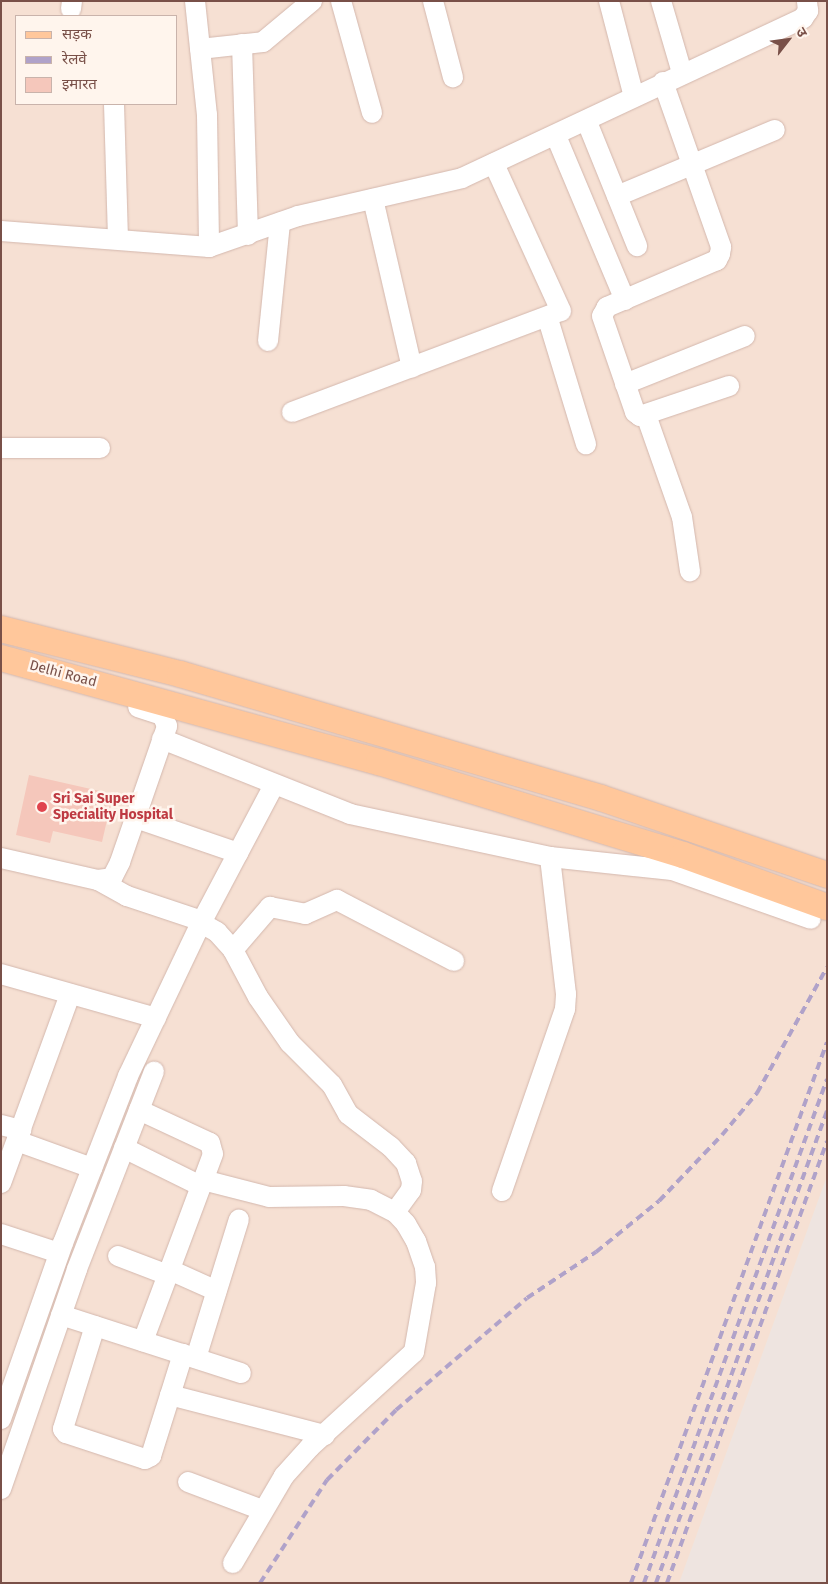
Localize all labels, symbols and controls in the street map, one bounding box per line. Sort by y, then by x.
legend [15,15,178,105]
north arrow [763,15,813,65]
text: उ [792,24,811,40]
text: सड़क [62,25,92,43]
text: रेलवे [62,50,87,68]
text: इमारत [62,75,97,93]
street label: Delhi Road [28,657,98,691]
place label: Sri Sai Super Speciality Hospital [53,791,173,824]
marker: Sri Sai Super Speciality Hospital [35,800,49,814]

